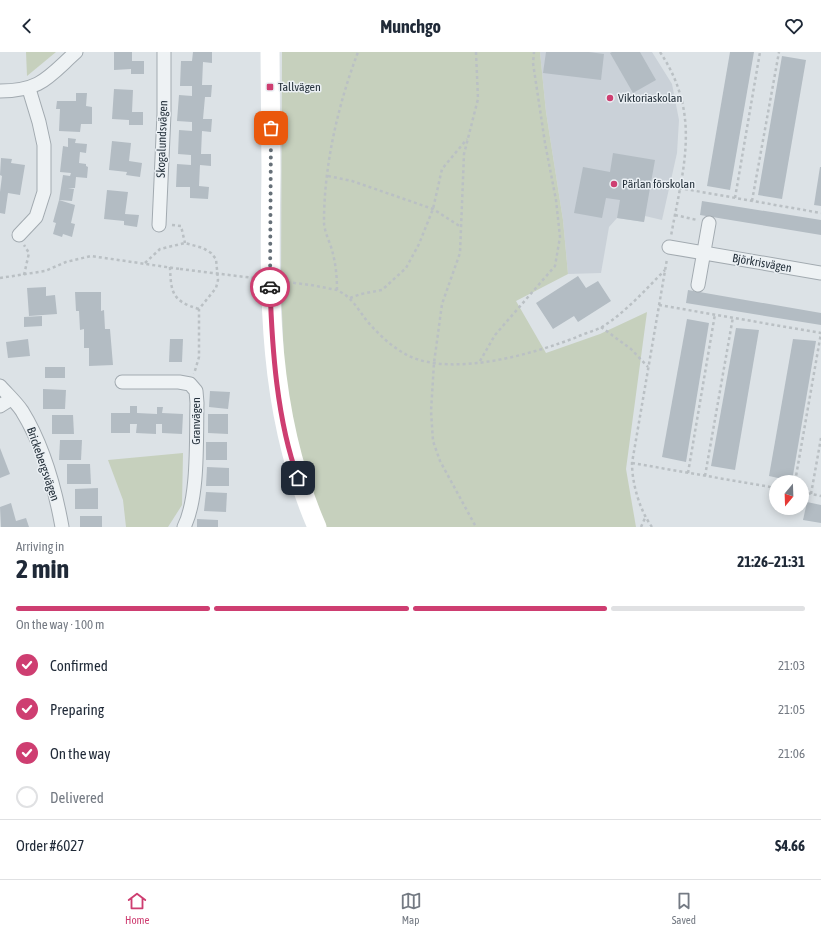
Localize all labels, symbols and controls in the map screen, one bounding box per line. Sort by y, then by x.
icon: back [16,15,38,37]
icon: heart [783,15,805,37]
text: Munchgo [380,16,441,37]
place label: Tallvägen [278,80,321,94]
marker: Tallvägen [265,82,275,92]
place label: Viktoriaskolan [618,91,682,105]
marker: Viktoriaskolan [605,93,615,103]
street label: Skogalundsvägen [154,100,170,178]
pin [254,111,288,145]
icon: bag [260,117,282,139]
place label: Pärlan förskolan [622,177,695,191]
marker: Pärlan förskolan [609,179,619,189]
street label: Björkrisvägen [731,251,793,275]
courier [250,267,290,307]
icon: car [259,276,281,298]
street label: Granvägen [189,397,203,445]
street label: Brickebergsvägen [24,425,62,503]
pin [281,461,315,495]
icon: home [287,467,309,489]
north arrow [769,475,809,515]
map controls [769,475,809,515]
text: Arriving in [16,539,64,554]
text: 21:26–21:31 [737,553,805,570]
text: 2 min [16,554,69,584]
text: On the way · 100 m [16,617,104,632]
icon: check [16,654,38,676]
text: Confirmed [50,657,108,674]
text: 21:03 [778,658,805,673]
icon: check [16,698,38,720]
text: Preparing [50,701,104,718]
text: 21:05 [778,702,805,717]
icon: check [16,742,38,764]
text: On the way [50,745,111,762]
text: 21:06 [778,746,805,761]
text: Delivered [50,789,104,806]
text: Order #6027 [16,837,84,854]
text: $4.66 [775,837,805,854]
tab: Home [125,890,150,926]
tab: Map [400,890,422,926]
tab: Saved [672,890,696,926]

